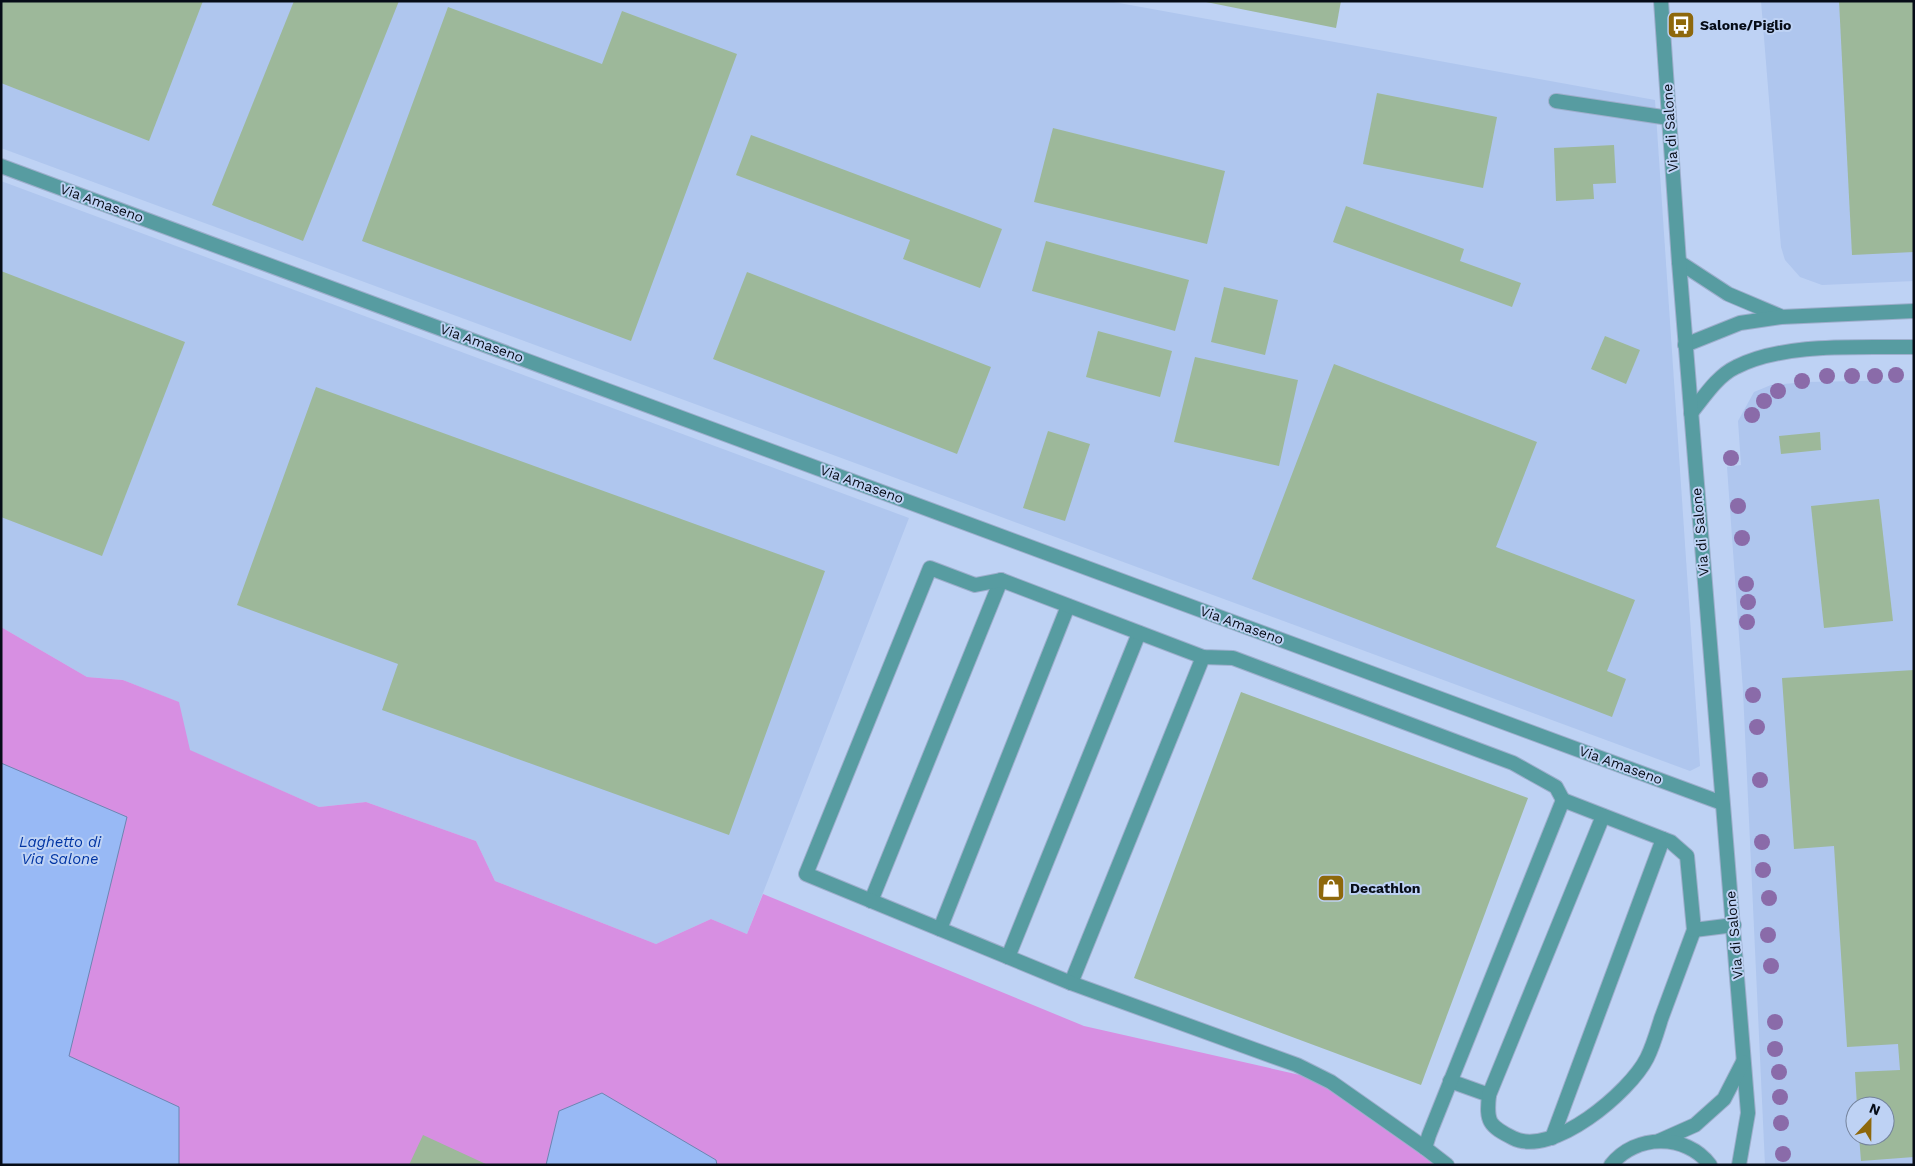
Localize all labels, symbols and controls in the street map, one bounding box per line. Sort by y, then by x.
bus stop icon: Salone/Piglio [1666,10,1696,40]
place label: Salone/Piglio [1700,17,1791,33]
street label: Via di Salone [1659,83,1681,173]
street label: Via Amaseno [58,180,146,226]
street label: Via Amaseno [438,320,526,366]
street label: Via Amaseno [818,461,906,507]
street label: Via di Salone [1688,487,1712,577]
street label: Via Amaseno [1198,602,1286,648]
street label: Via Amaseno [1577,742,1665,788]
water label: Laghetto di Via Salone [19,833,102,868]
shop icon: Decathlon [1316,873,1346,903]
place label: Decathlon [1350,880,1421,896]
street label: Via di Salone [1722,890,1746,980]
north arrow [1845,1096,1895,1146]
text: N [1867,1100,1883,1118]

